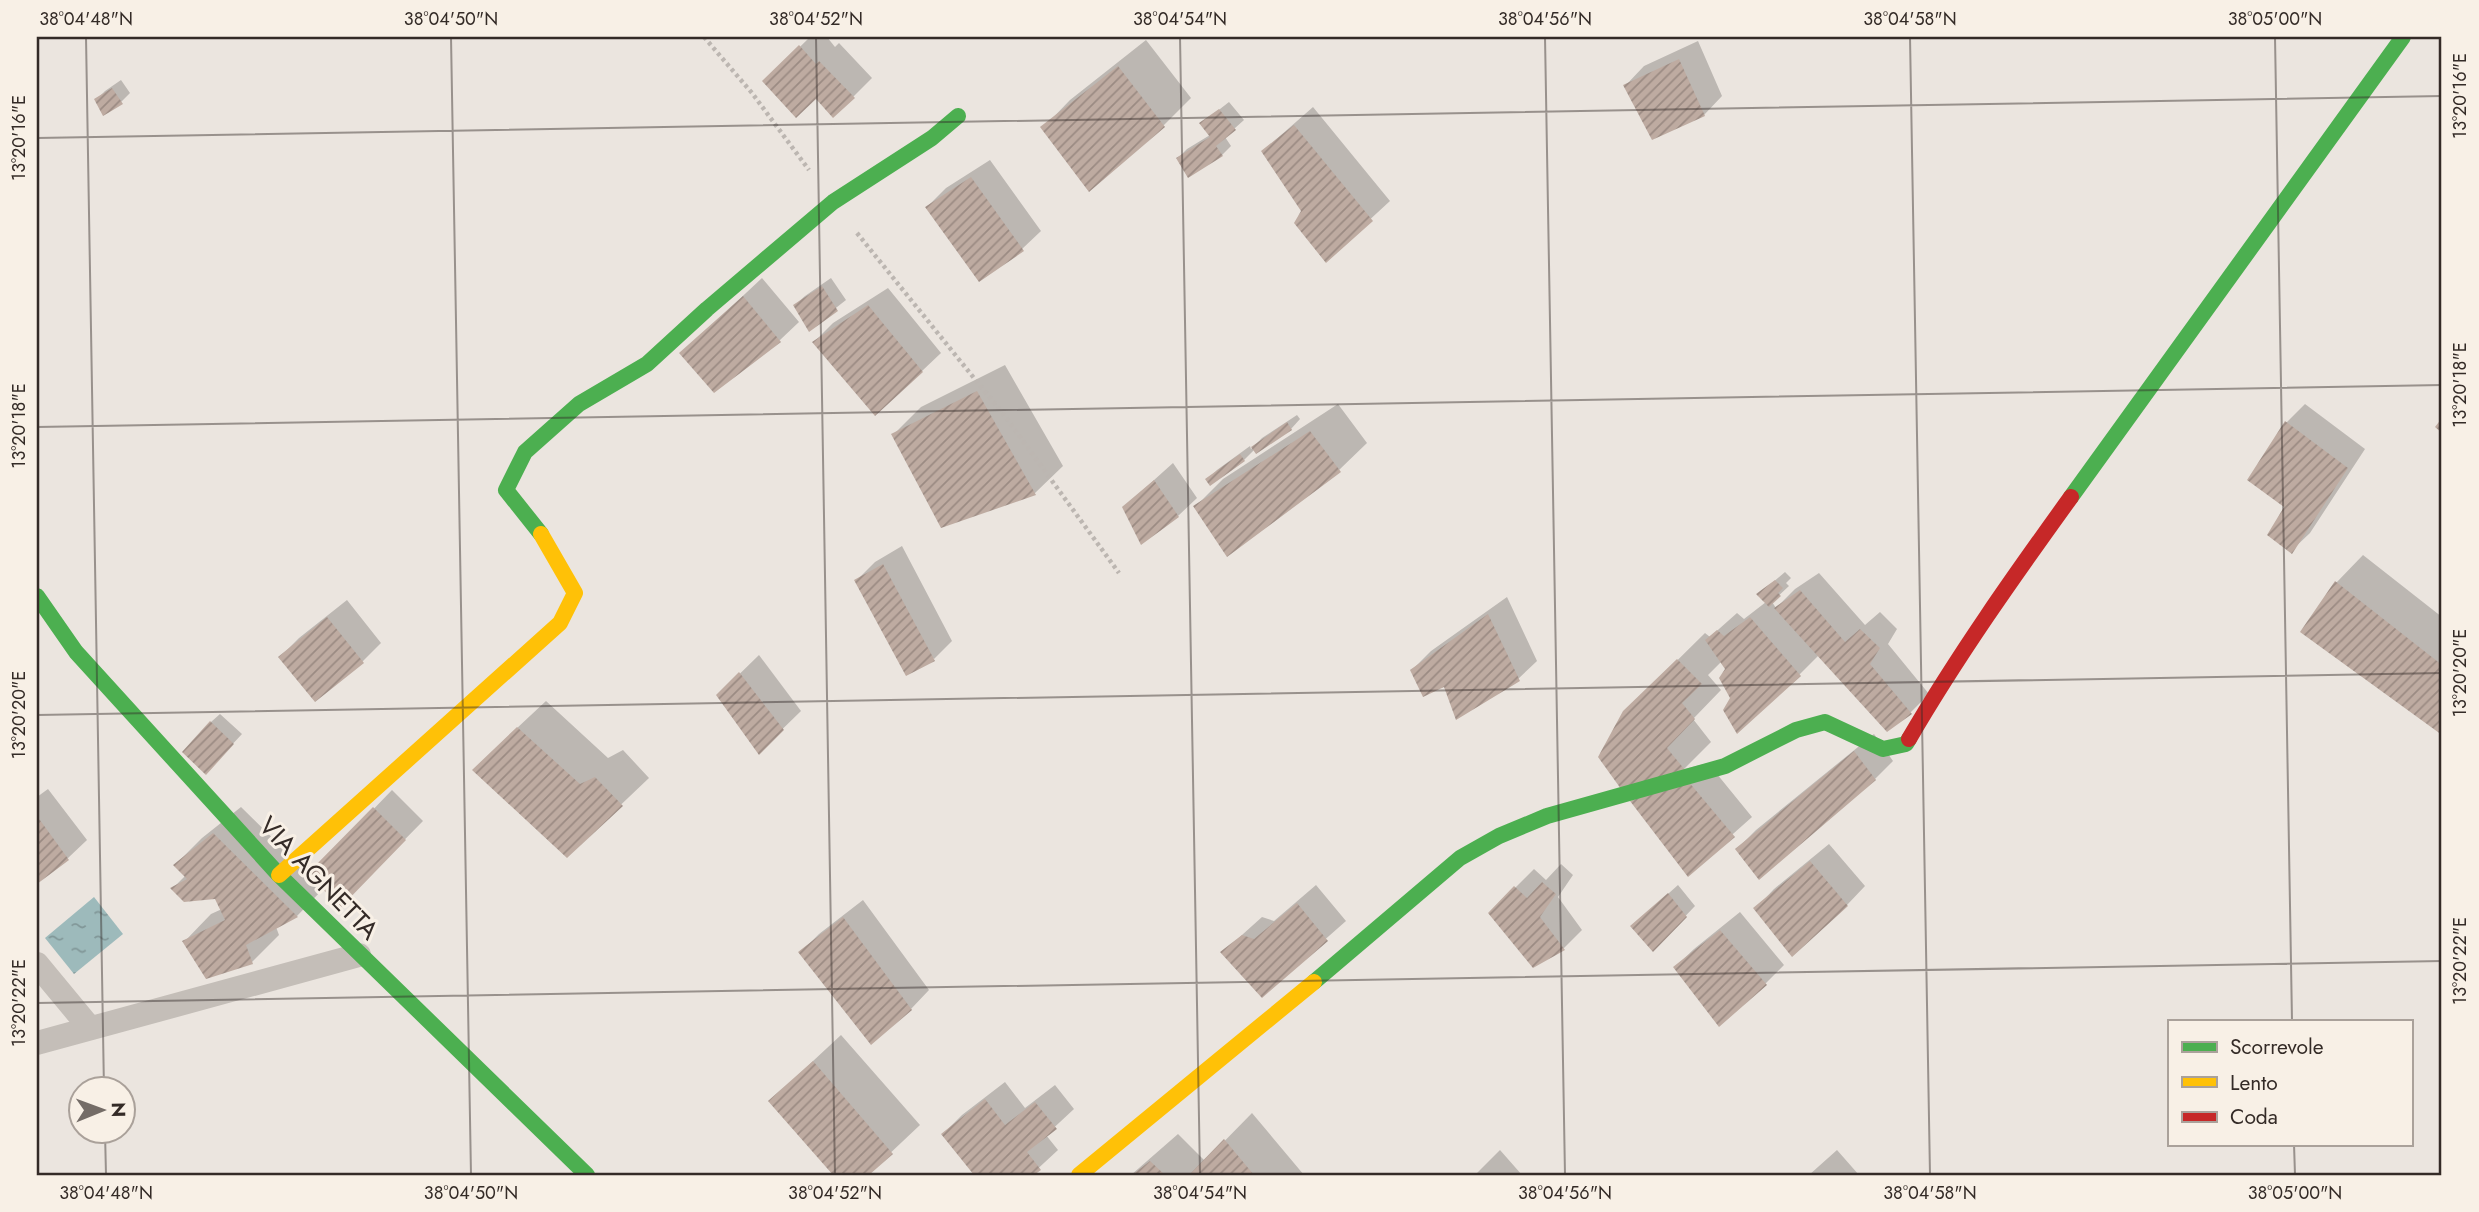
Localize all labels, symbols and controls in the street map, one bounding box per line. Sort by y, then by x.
text: 38°04'48"N [39,6,133,32]
text: 38°04'50"N [404,6,498,32]
text: 38°04'52"N [769,6,863,32]
text: 38°04'54"N [1133,6,1227,32]
text: 38°04'56"N [1498,6,1592,32]
text: 38°04'58"N [1863,6,1957,32]
text: 38°05'00"N [2228,6,2322,32]
text: 13°20'16"E [2447,53,2473,139]
text: 13°20'16"E [6,95,32,181]
text: 13°20'18"E [2447,342,2473,428]
text: 13°20'18"E [6,383,32,469]
text: 13°20'20"E [2447,629,2473,717]
text: 13°20'20"E [6,671,32,759]
street label: VIA AGNETTA [250,808,388,949]
text: 13°20'22"E [2447,917,2473,1005]
text: 13°20'22"E [6,959,32,1047]
legend [2168,1020,2412,1146]
text: Scorrevole [2230,1032,2324,1062]
text: Lento [2230,1068,2278,1098]
north arrow [66,1076,136,1146]
text: N [105,1102,132,1117]
text: Coda [2230,1102,2278,1132]
text: 38°04'48"N [59,1180,153,1206]
text: 38°04'50"N [424,1180,518,1206]
text: 38°04'52"N [788,1180,882,1206]
text: 38°04'54"N [1153,1180,1247,1206]
text: 38°04'56"N [1518,1180,1612,1206]
text: 38°04'58"N [1883,1180,1977,1206]
text: 38°05'00"N [2248,1180,2342,1206]

